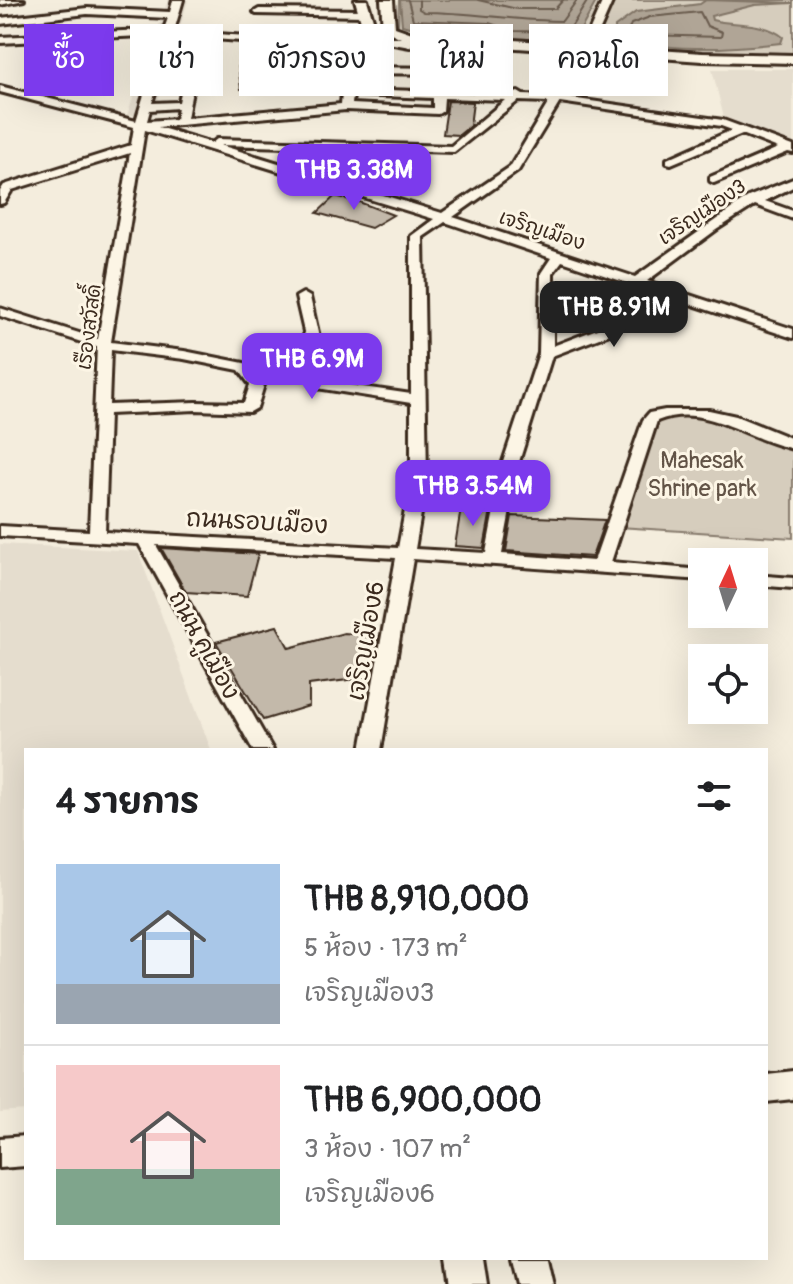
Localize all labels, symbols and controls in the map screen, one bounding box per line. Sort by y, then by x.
chip: ซื้อ [24,24,114,96]
chip: เช่า [130,24,223,96]
chip: ตัวกรอง [239,24,394,96]
chip: ใหม่ [410,24,513,96]
chip: คอนโด [529,24,668,96]
pin: THB 3.38M [262,144,446,212]
text: THB 3.38M [295,154,413,186]
street label: เจริญเมือง3 [653,174,751,250]
street label: เจริญเมือง [496,204,588,256]
pin: THB 8.91M [522,281,706,349]
street label: เรืองสวัสดิ์ [65,282,107,371]
text: THB 8.91M [558,291,670,323]
pin: THB 6.9M [229,333,395,401]
text: THB 6.9M [260,343,364,375]
park label: Mahesak Shrine park [647,446,757,503]
pin: THB 3.54M [381,460,565,528]
text: THB 3.54M [413,470,533,502]
street label: ถนนรอบเมือง [185,503,329,540]
north arrow [688,548,768,628]
map controls [688,548,768,724]
street label: เจริญเมือง6 [340,579,391,703]
street label: ถนน คูเมือง [160,585,247,706]
button: locate [688,644,768,724]
icon: filters [692,774,736,818]
text: 4 รายการ [56,781,199,824]
text: THB 8,910,000 [304,878,529,921]
icon: home [120,896,216,992]
text: 5 ห้อง · 173 m² [304,932,468,964]
text: เจริญเมือง3 [304,977,434,1009]
text: THB 6,900,000 [304,1079,542,1122]
icon: home [120,1097,216,1193]
text: 3 ห้อง · 107 m² [304,1133,471,1165]
text: เจริญเมือง6 [304,1178,435,1210]

